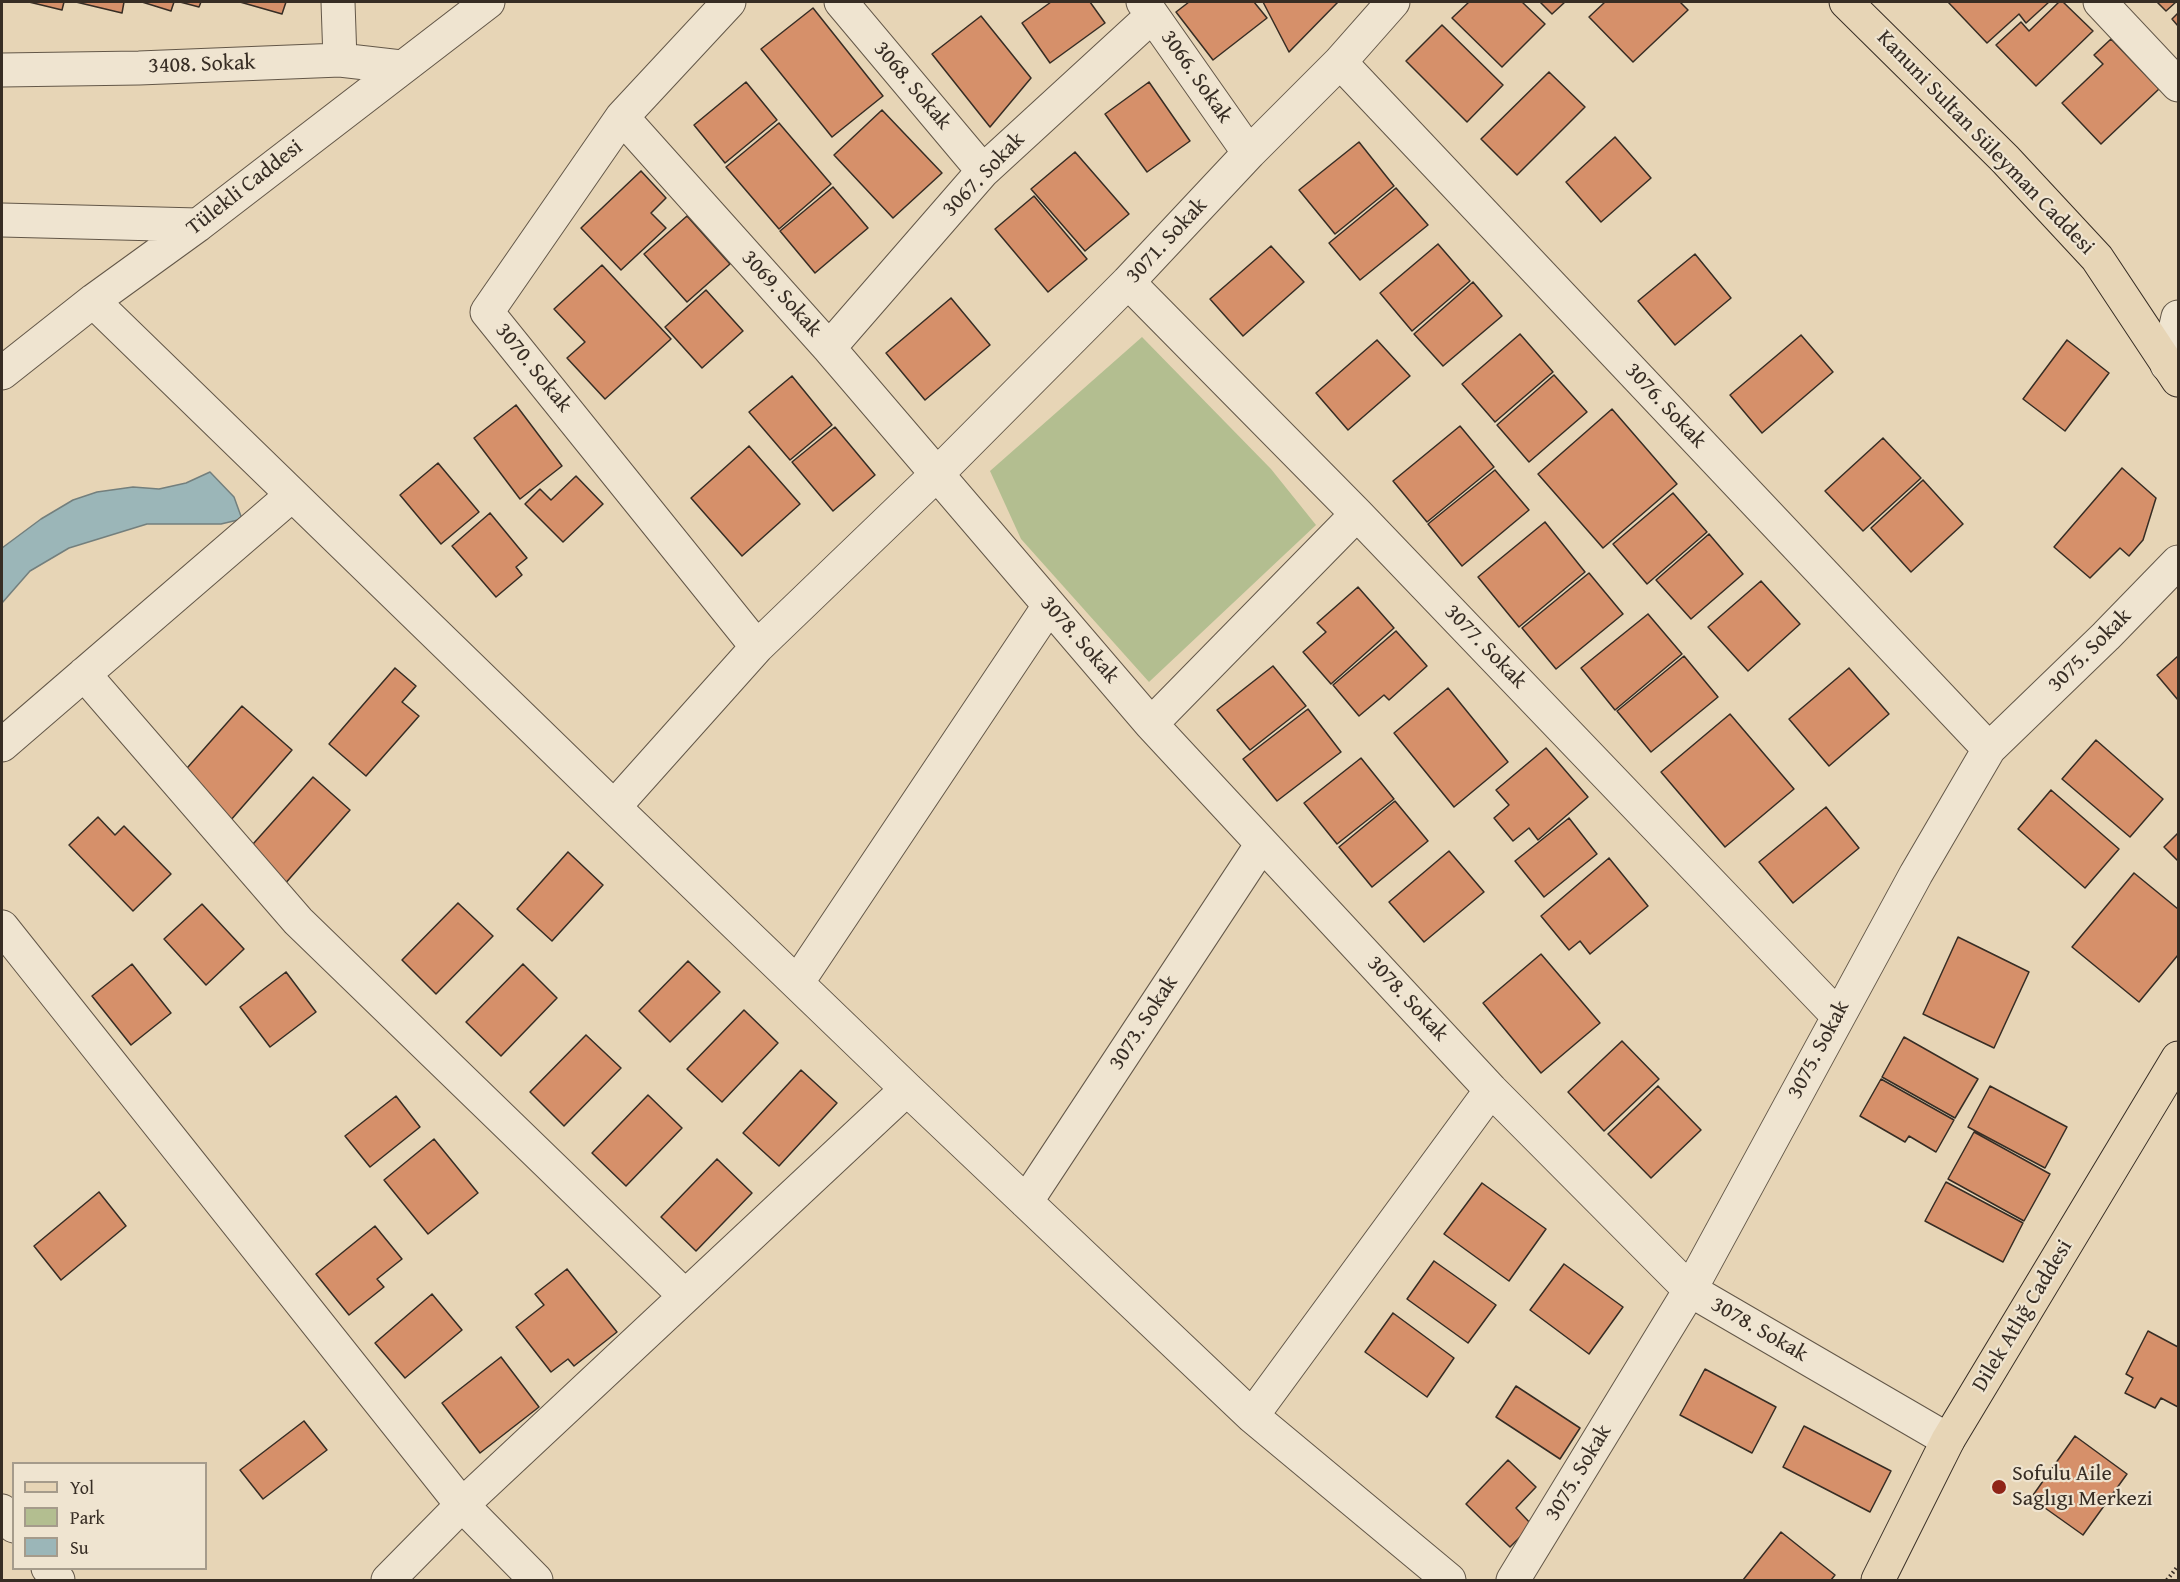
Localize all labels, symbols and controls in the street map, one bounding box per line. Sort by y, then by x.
street label: 3066. Sokak [1154,25,1238,129]
street label: Kanuni Sultan Süleyman Caddesi [1871,25,2099,261]
street label: 3068. Sokak [867,36,957,136]
street label: 3408. Sokak [148,50,256,80]
street label: 3067. Sokak [937,127,1031,223]
street label: Tülekli Caddesi [182,134,308,242]
street label: 3071. Sokak [1121,193,1213,289]
street label: 3069. Sokak [735,245,827,343]
street label: 3070. Sokak [489,318,577,418]
street label: 3076. Sokak [1619,358,1711,454]
street label: 3078. Sokak [1034,591,1124,689]
street label: 3077. Sokak [1438,599,1532,695]
street label: 3075. Sokak [2043,604,2137,698]
street label: 3078. Sokak [1361,951,1453,1047]
street label: 3073. Sokak [1104,971,1184,1075]
street label: 3075. Sokak [1782,996,1856,1104]
street label: Dilek Atlığ Caddesi [1967,1235,2079,1397]
street label: 3078. Sokak [1706,1292,1812,1368]
street label: 3075. Sokak [1540,1420,1618,1526]
place label: Sofulu Aile Saglıgı Merkezi [2012,1461,2153,1512]
legend [12,1462,207,1570]
text: Yol [70,1474,94,1501]
marker: Sofulu Aile Saglıgı Merkezi [1990,1478,2008,1496]
text: Park [70,1504,105,1531]
text: Su [70,1534,89,1561]

